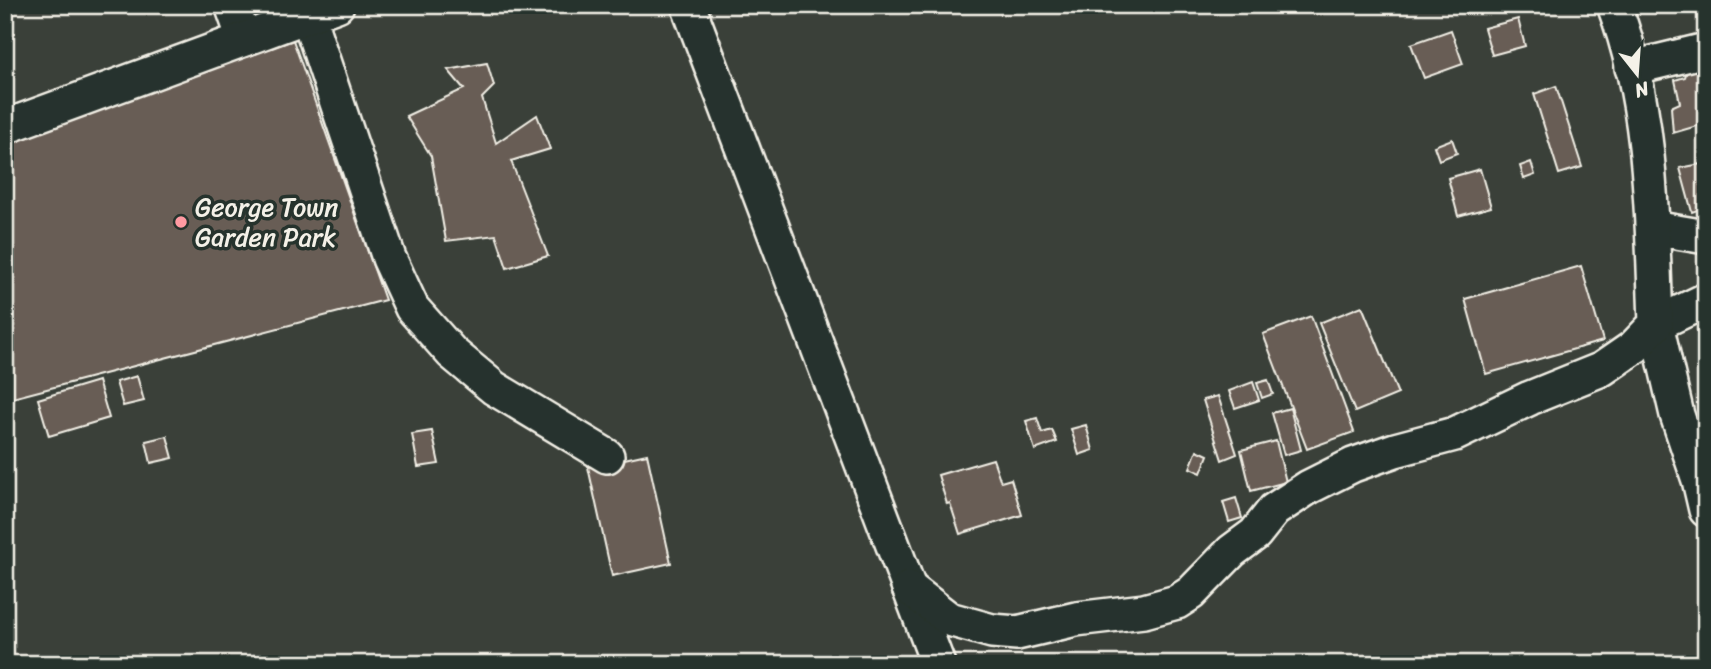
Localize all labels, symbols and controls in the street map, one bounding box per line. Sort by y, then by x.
north arrow [1602,38,1672,108]
text: N [1630,72,1654,108]
place label: George Town Garden Park [195,184,338,260]
marker: George Town Garden Park [173,214,189,230]

